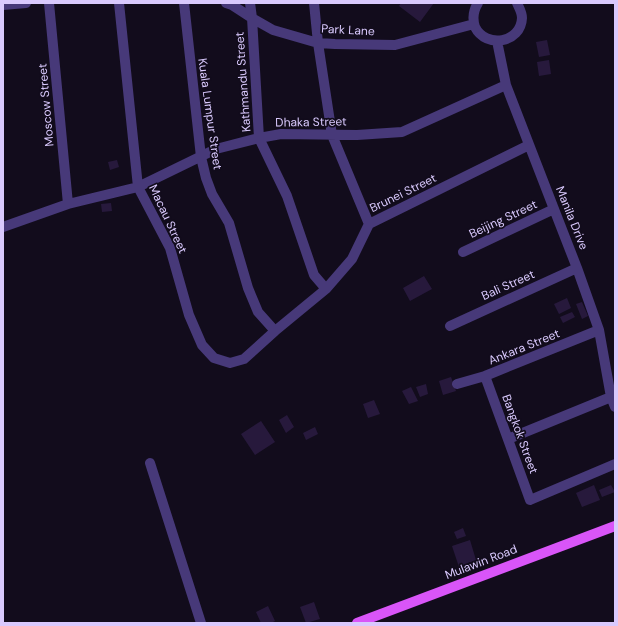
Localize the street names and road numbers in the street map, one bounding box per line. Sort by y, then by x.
street label: Park Lane [321,21,375,39]
street label: Kathmandu Street [231,31,254,133]
street label: Kuala Lumpur Street [194,57,226,171]
street label: Moscow Street [34,62,58,147]
street label: Dhaka Street [275,113,347,131]
street label: Brunei Street [367,170,439,216]
street label: Macau Street [145,182,191,256]
street label: Manila Drive [552,184,592,252]
street label: Beijing Street [466,196,540,242]
street label: Bali Street [479,266,537,304]
street label: Ankara Street [486,325,562,369]
street label: Bangkok Street [498,392,542,476]
street label: Mulawin Road [443,541,519,583]

